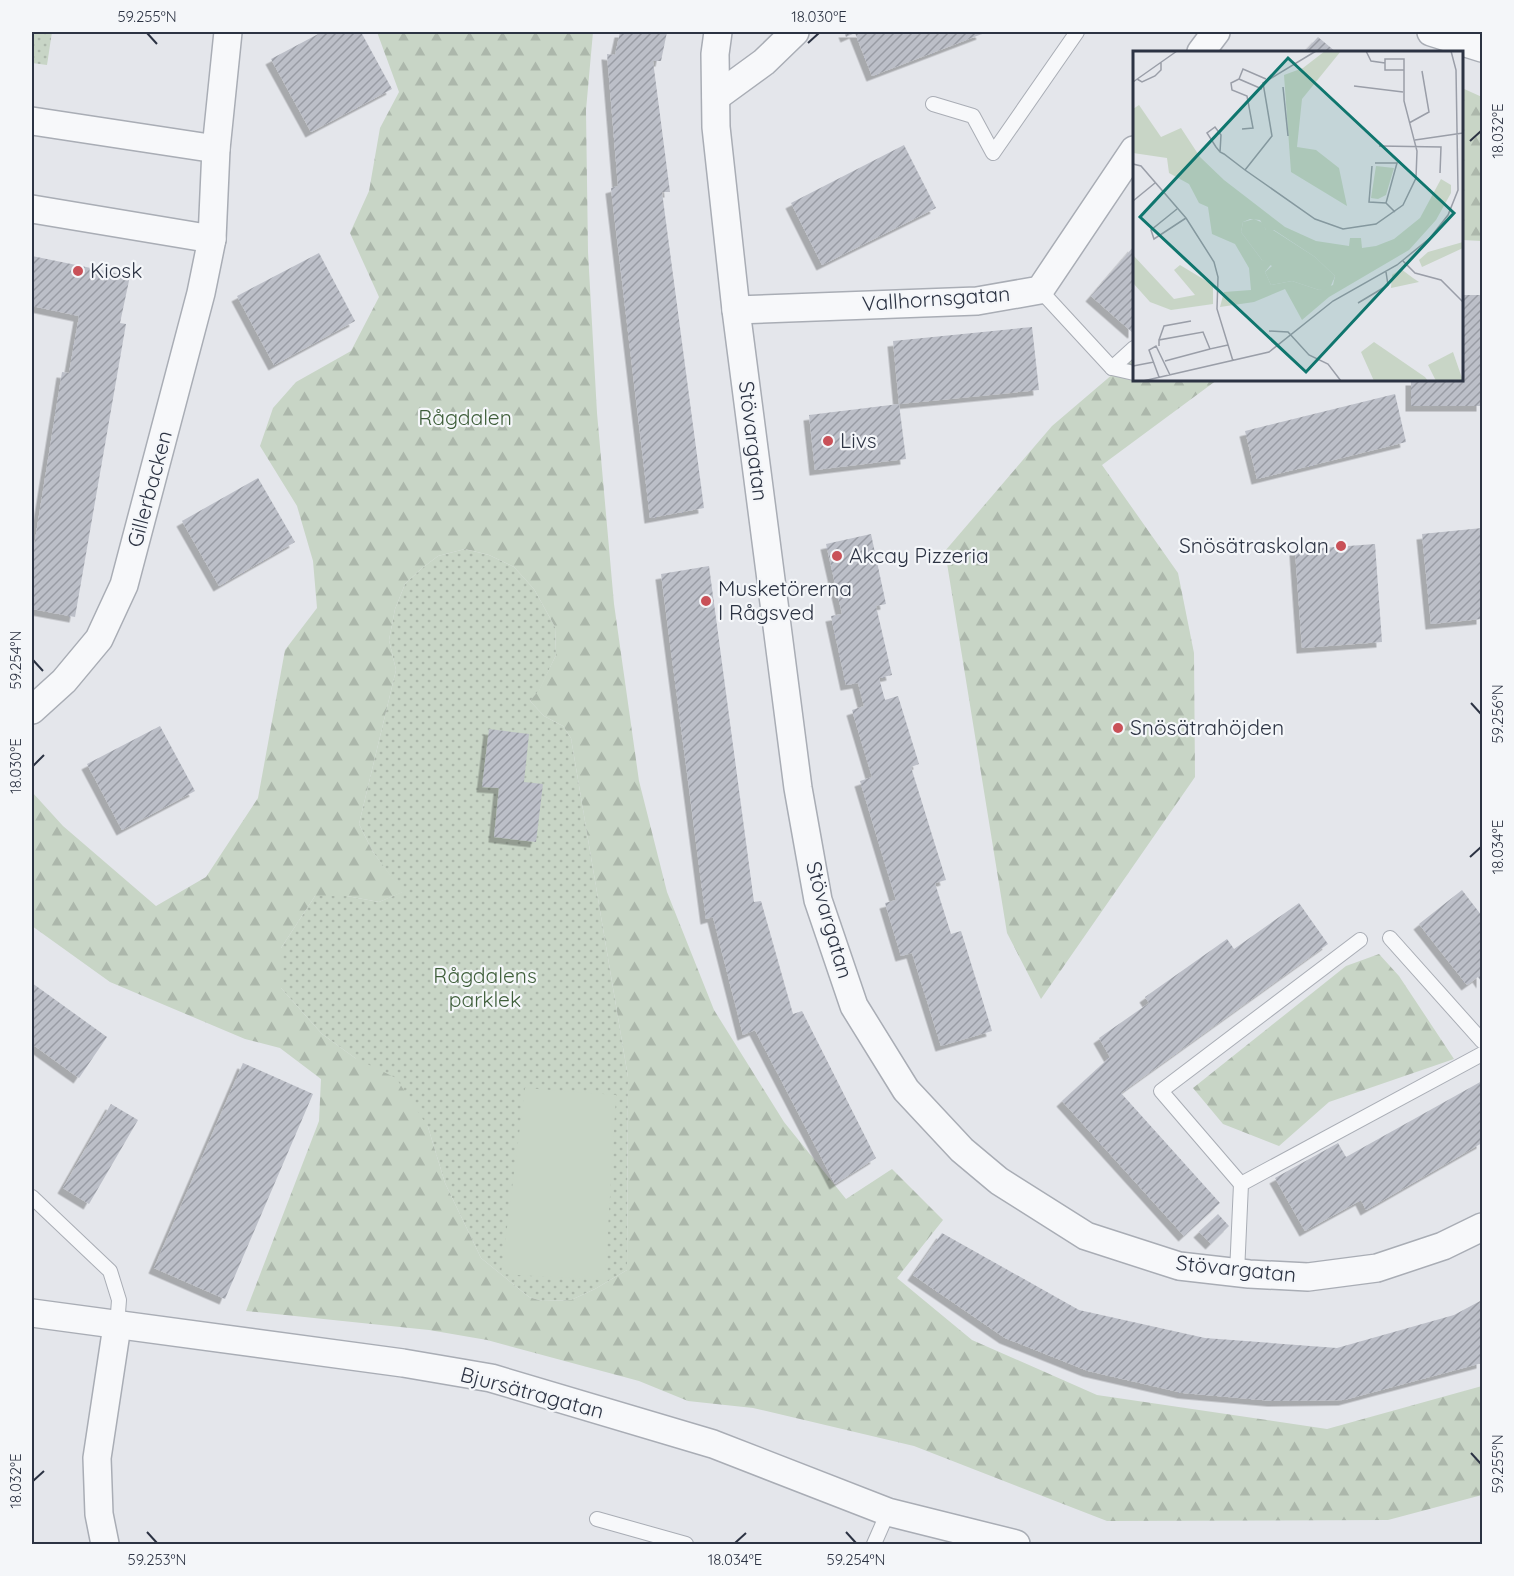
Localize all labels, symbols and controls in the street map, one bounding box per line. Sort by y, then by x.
text: 59.255°N [117,7,177,26]
text: 18.030°E [791,7,847,26]
inset map [1133,51,1463,381]
text: 18.032°E [1488,104,1507,158]
place label: Kiosk [90,257,142,283]
marker: Kiosk [71,264,85,278]
street label: Vallhornsgatan [861,280,1011,316]
street label: Stövargatan [734,379,774,502]
park label: Rågdalen [418,404,512,430]
place label: Livs [840,427,877,453]
street label: Gillerbacken [121,428,177,550]
marker: Livs [821,434,835,448]
place label: Snösätraskolan [1179,532,1329,558]
marker: Snösätraskolan [1334,539,1348,553]
place label: Akcay Pizzeria [849,542,989,568]
marker: Akcay Pizzeria [830,549,844,563]
place label: Musketörerna I Rågsved [718,575,852,625]
marker: Musketörerna I Rågsved [699,594,713,608]
text: 59.254°N [6,631,25,689]
text: 59.256°N [1488,684,1507,744]
place label: Snösätrahöjden [1130,714,1284,740]
marker: Snösätrahöjden [1111,721,1125,735]
text: 18.030°E [6,738,25,794]
text: 18.034°E [1488,820,1507,874]
street label: Stövargatan [801,858,859,981]
park label: Rågdalens parklek [433,962,537,1012]
street label: Stövargatan [1175,1249,1298,1287]
street label: Bjursätragatan [458,1360,607,1424]
text: 59.255°N [1488,1434,1507,1494]
text: 18.032°E [6,1454,25,1508]
text: 59.253°N [128,1550,186,1569]
text: 18.034°E [708,1550,762,1569]
text: 59.254°N [827,1550,885,1569]

